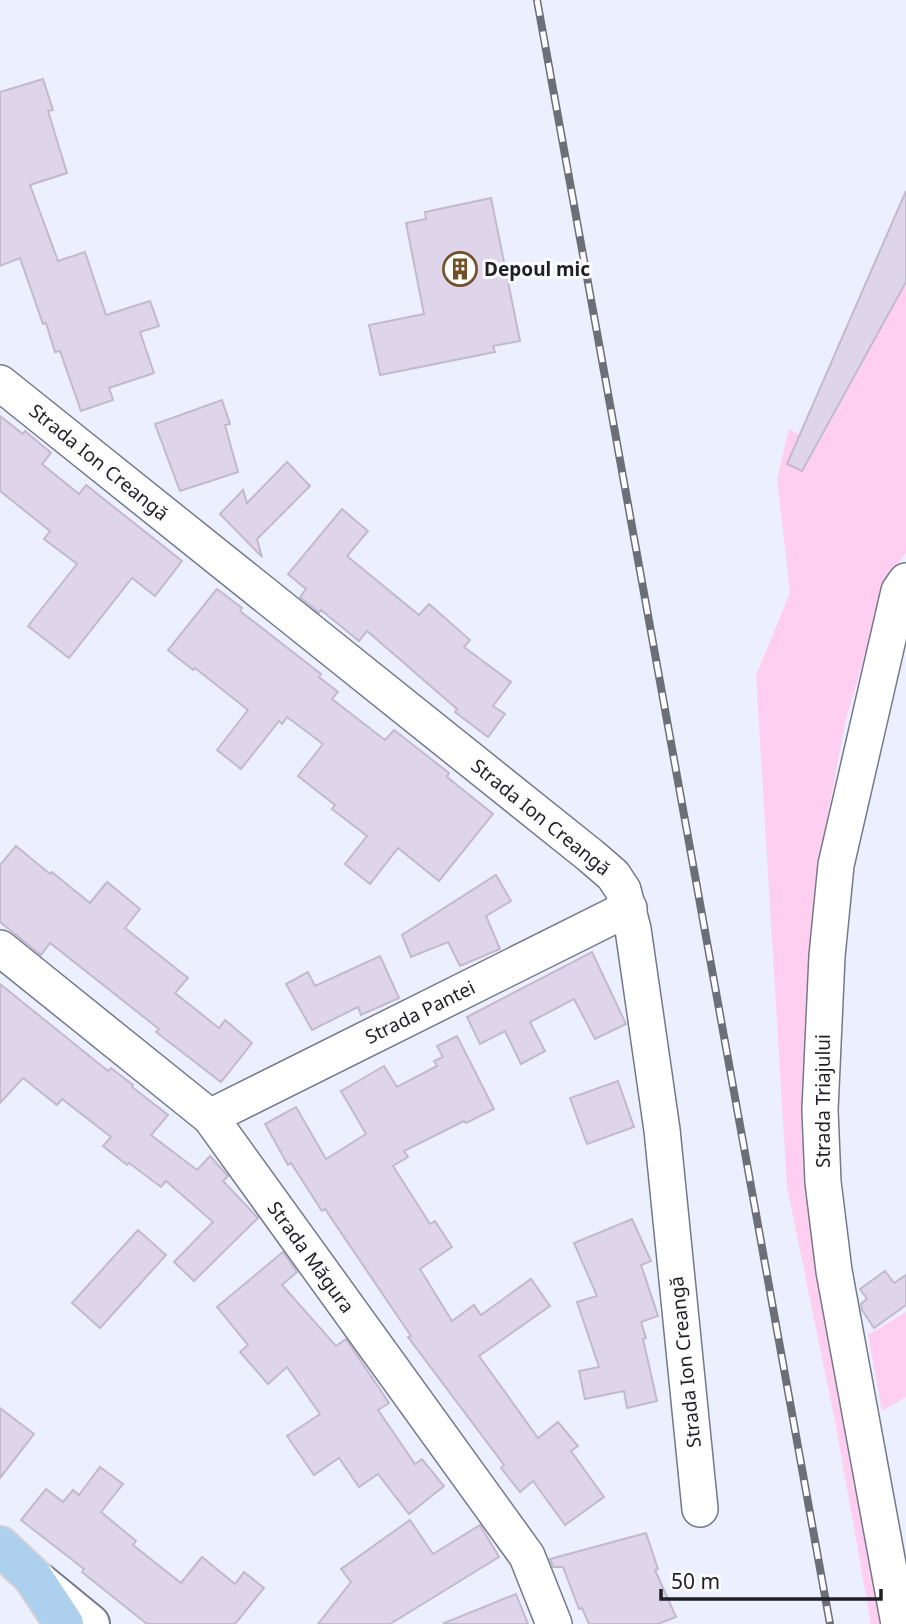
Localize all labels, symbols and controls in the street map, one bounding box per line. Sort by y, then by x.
building icon: Depoul mic [441,250,479,288]
place label: Depoul mic [484,256,590,282]
street label: Strada Ion Creangă [24,398,174,526]
street label: Strada Ion Creangă [466,753,616,881]
street label: Strada Pantei [361,974,479,1050]
street label: Strada Triajului [810,1034,836,1168]
street label: Strada Măgura [262,1196,360,1318]
street label: Strada Ion Creangă [663,1275,707,1449]
scale bar [661,1558,881,1602]
text: 50 m [671,1567,720,1595]

